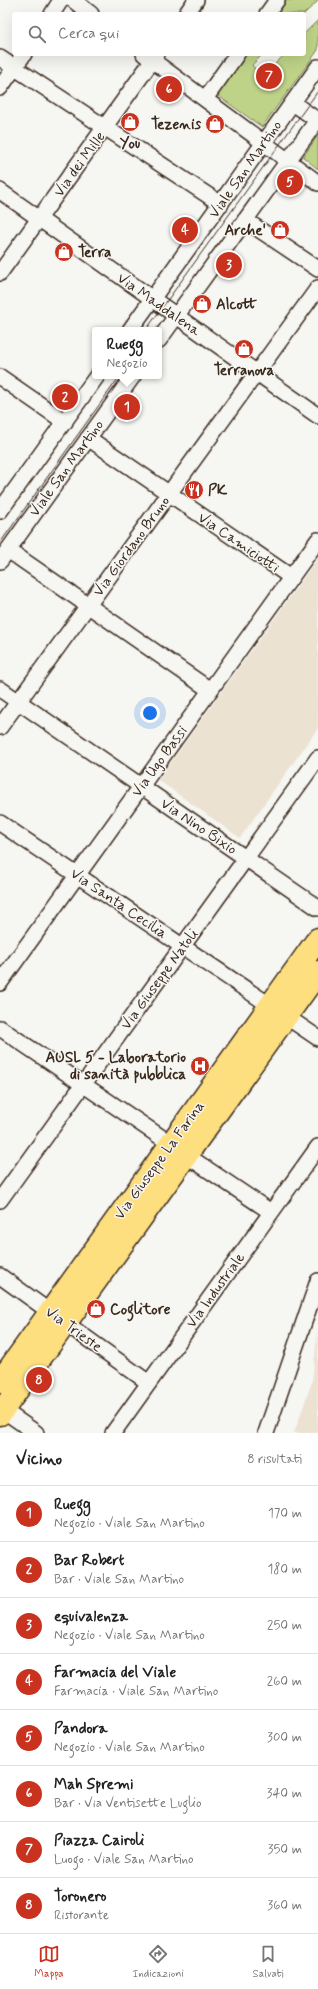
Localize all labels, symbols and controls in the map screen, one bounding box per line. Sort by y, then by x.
search box [12,12,306,56]
icon: search [26,23,48,45]
text: Cerca qui [58,24,119,44]
pin: 7 [256,61,282,91]
pin: 6 [156,74,182,104]
shop icon: You [119,111,141,133]
shop icon: Tezenis [204,113,226,135]
place label: Tezenis [151,115,201,135]
street label: Viale San Martino [205,117,287,223]
street label: Via dei Mille [49,128,110,201]
place label: You [120,134,140,154]
pin: 5 [277,167,303,197]
pin: 4 [172,215,198,245]
shop icon: Arche' [269,219,291,241]
place label: Arche' [224,221,266,241]
shop icon: Terra [53,241,75,263]
place label: Terra [78,243,111,263]
pin: 3 [216,250,242,280]
street label: Via Maddalena [113,269,205,342]
shop icon: Alcott [191,293,213,315]
place label: Alcott [216,295,257,315]
popup [92,327,162,379]
text: Ruegg [106,335,143,355]
shop icon: Terranova [233,338,255,360]
text: Negozio [106,355,148,372]
place label: Terranova [214,361,274,381]
pin: 2 [52,382,78,412]
pin: 1 [114,392,140,422]
street label: Viale San Martino [25,416,109,521]
restaurant icon: PK [183,479,205,501]
place label: PK [208,481,228,501]
street label: Via Giordano Bruno [89,492,175,601]
street label: Via Camiciotti [194,508,283,578]
your location [140,703,160,723]
street label: Via Ugo Bassi [127,722,192,801]
street label: Via Nino Bixio [156,794,241,860]
street label: Via Santa Cecilia [66,864,171,944]
street label: Via Giuseppe Natoli [116,925,203,1034]
place label: AUSL 5 - Laboratorio di sanità pubblica [46,1048,186,1085]
hospital icon: AUSL 5 - Laboratorio di sanità pubblica [189,1055,211,1077]
street label: Via Giuseppe La Farina [110,1097,210,1224]
street label: Via Industriale [182,1249,250,1332]
shop icon: Coglitore [85,1298,107,1320]
place label: Coglitore [110,1300,171,1322]
street label: Via Trieste [41,1302,106,1357]
pin: 8 [26,1365,52,1395]
text: Vicino [16,1448,62,1470]
text: 8 risultati [247,1451,302,1468]
text: Ruegg [54,1495,91,1515]
text: 1 [26,1505,32,1522]
text: 170 m [268,1505,302,1522]
text: Negozio · Viale San Martino [54,1515,205,1532]
text: Bar Robert [54,1551,124,1571]
text: 2 [26,1561,32,1578]
text: 180 m [267,1561,302,1578]
text: Bar · Viale San Martino [54,1571,184,1588]
text: equivalenza [54,1607,128,1627]
text: 3 [26,1617,32,1634]
text: 250 m [267,1617,302,1634]
text: Negozio · Viale San Martino [54,1627,205,1644]
text: Farmacia del Viale [54,1663,176,1683]
text: 4 [25,1673,33,1690]
text: 260 m [267,1673,302,1690]
text: Farmacia · Viale San Martino [54,1683,218,1700]
text: Pandora [54,1719,107,1739]
text: 5 [25,1729,33,1746]
text: 300 m [267,1729,302,1746]
text: Negozio · Viale San Martino [54,1739,205,1756]
text: Mah Spremi [54,1775,134,1795]
text: 6 [26,1785,32,1802]
text: 340 m [267,1785,302,1802]
text: Bar · Via Ventisette Luglio [54,1795,202,1812]
text: Piazza Cairoli [54,1831,144,1851]
text: 7 [25,1841,33,1858]
text: 350 m [268,1841,302,1858]
text: Luogo · Viale San Martino [54,1851,194,1868]
text: Toronero [54,1887,107,1907]
text: 8 [25,1897,33,1914]
text: 360 m [267,1897,302,1914]
text: Ristorante [54,1907,109,1924]
tab: Mappa [34,1943,64,1981]
tab: Indicazioni [132,1943,184,1981]
tab: Salvati [253,1943,284,1981]

